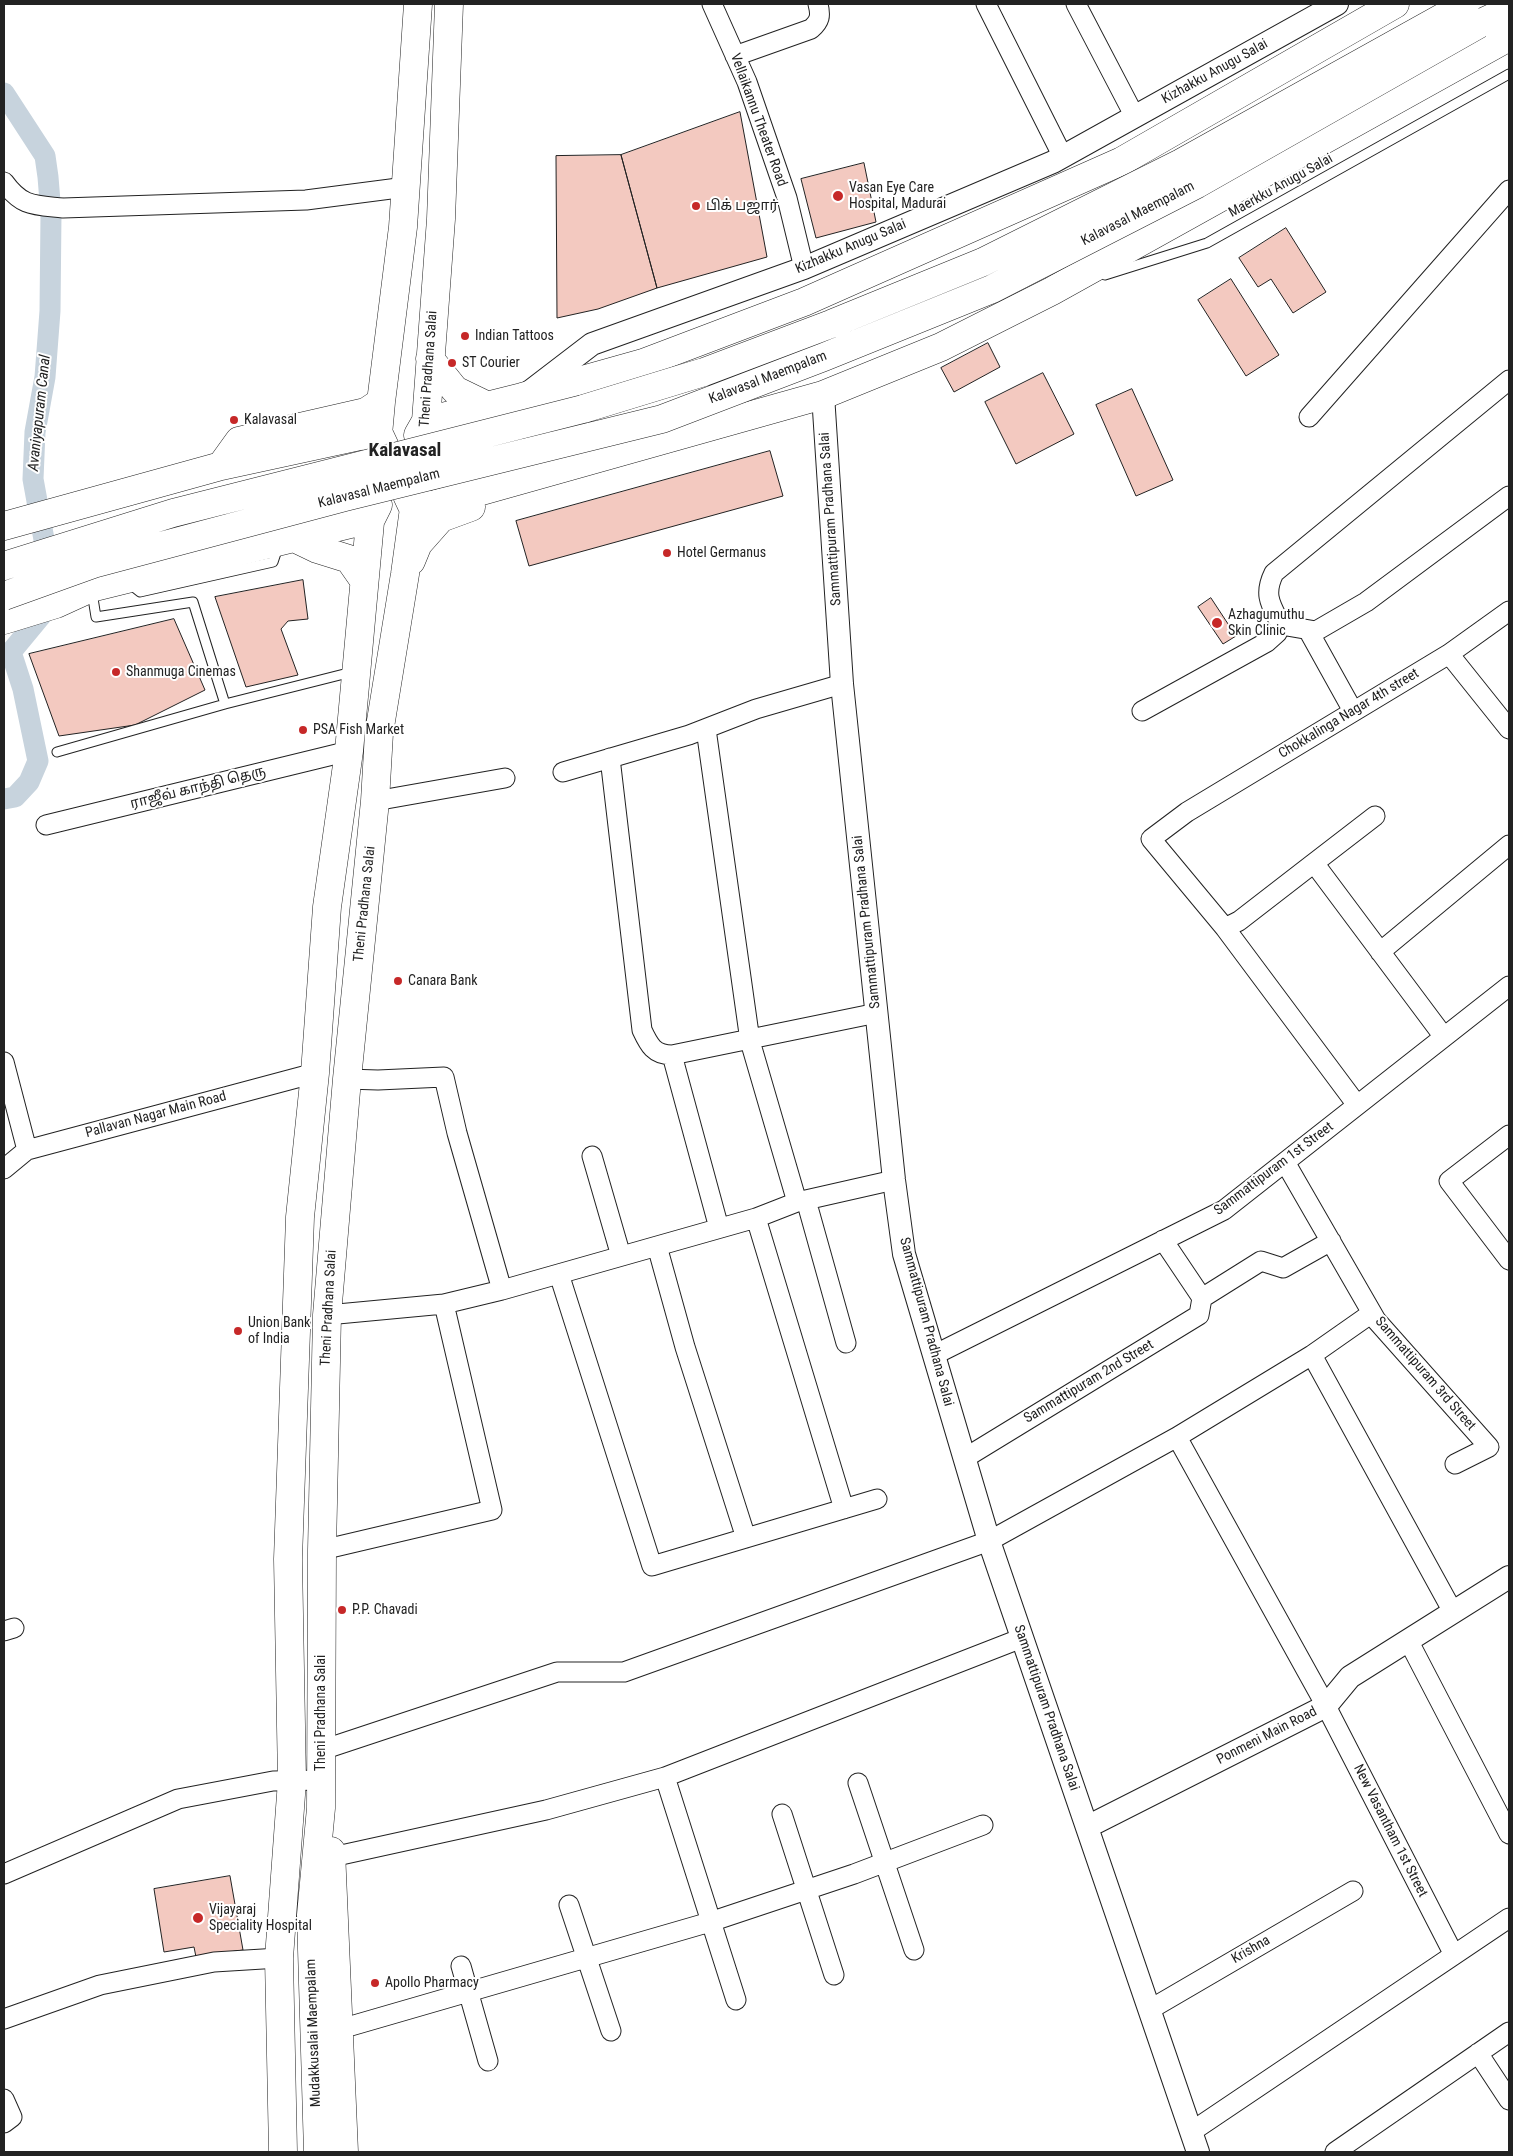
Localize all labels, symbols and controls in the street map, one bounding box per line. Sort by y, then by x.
street label: Kizhakku Anugu Salai [1159,36,1271,108]
street label: Vellaikannu Theater Road [726,51,790,189]
street label: Maerkku Anugu Salai [1226,150,1336,222]
street label: Kalavasal Maempalam [1079,178,1197,250]
place label: Vasan Eye Care Hospital, Madurai [849,180,946,212]
marker: Vasan Eye Care Hospital, Madurai [831,189,845,203]
place label: பிக் பஜார் [706,198,778,214]
marker: பிக் பஜார் [690,200,702,212]
street label: Kizhakku Anugu Salai [793,216,909,278]
street label: Theni Pradhana Salai [417,310,441,428]
place label: Indian Tattoos [475,328,554,344]
marker: Indian Tattoos [459,330,471,342]
street label: Kalavasal Maempalam [707,348,829,408]
water label: Avaniyapuram Canal [25,354,55,472]
place label: ST Courier [462,355,520,371]
marker: ST Courier [446,357,458,369]
place label: Kalavasal [244,412,297,428]
marker: Kalavasal [228,414,240,426]
street label: Sammattipuram Pradhana Salai [817,432,845,606]
district label: Kalavasal [369,440,441,462]
street label: Kalavasal Maempalam [316,466,442,512]
place label: Hotel Germanus [677,545,766,561]
marker: Hotel Germanus [661,547,673,559]
place label: Azhagumuthu Skin Clinic [1228,607,1304,640]
marker: Azhagumuthu Skin Clinic [1210,616,1224,630]
place label: Shanmuga Cinemas [126,664,236,680]
street label: Chokkalinga Nagar 4th street [1276,665,1422,763]
marker: Shanmuga Cinemas [110,666,122,678]
place label: PSA Fish Market [313,722,404,738]
marker: PSA Fish Market [297,724,309,736]
street label: ராஜீவ் காந்தி தெரு [129,763,267,813]
street label: Sammattipuram Pradhana Salai [850,835,884,1009]
street label: Theni Pradhana Salai [351,845,379,963]
place label: Canara Bank [408,973,477,989]
marker: Canara Bank [392,975,404,987]
street label: Pallavan Nagar Main Road [84,1088,228,1142]
street label: Sammattipuram 1st Street [1211,1119,1337,1219]
street label: Sammattipuram Pradhana Salai [895,1236,957,1408]
street label: Theni Pradhana Salai [318,1249,340,1367]
street label: Sammattipuram 3rd Street [1371,1314,1479,1434]
place label: Union Bank of India [248,1315,310,1348]
marker: Union Bank of India [232,1325,244,1337]
street label: Sammattipuram 2nd Street [1021,1337,1157,1427]
place label: P.P. Chavadi [352,1602,418,1618]
marker: P.P. Chavadi [336,1604,348,1616]
street label: Sammattipuram Pradhana Salai [1010,1623,1082,1793]
street label: Theni Pradhana Salai [313,1655,329,1771]
street label: Ponmeni Main Road [1214,1703,1320,1769]
street label: New Vasantham 1st Street [1349,1762,1431,1900]
place label: Vijayaraj Speciality Hospital [209,1902,312,1934]
marker: Vijayaraj Speciality Hospital [191,1911,205,1925]
street label: Krishna [1229,1932,1273,1968]
street label: Mudakkusalai Maempalam [303,1959,325,2107]
place label: Apollo Pharmacy [385,1975,479,1991]
marker: Apollo Pharmacy [369,1977,381,1989]

